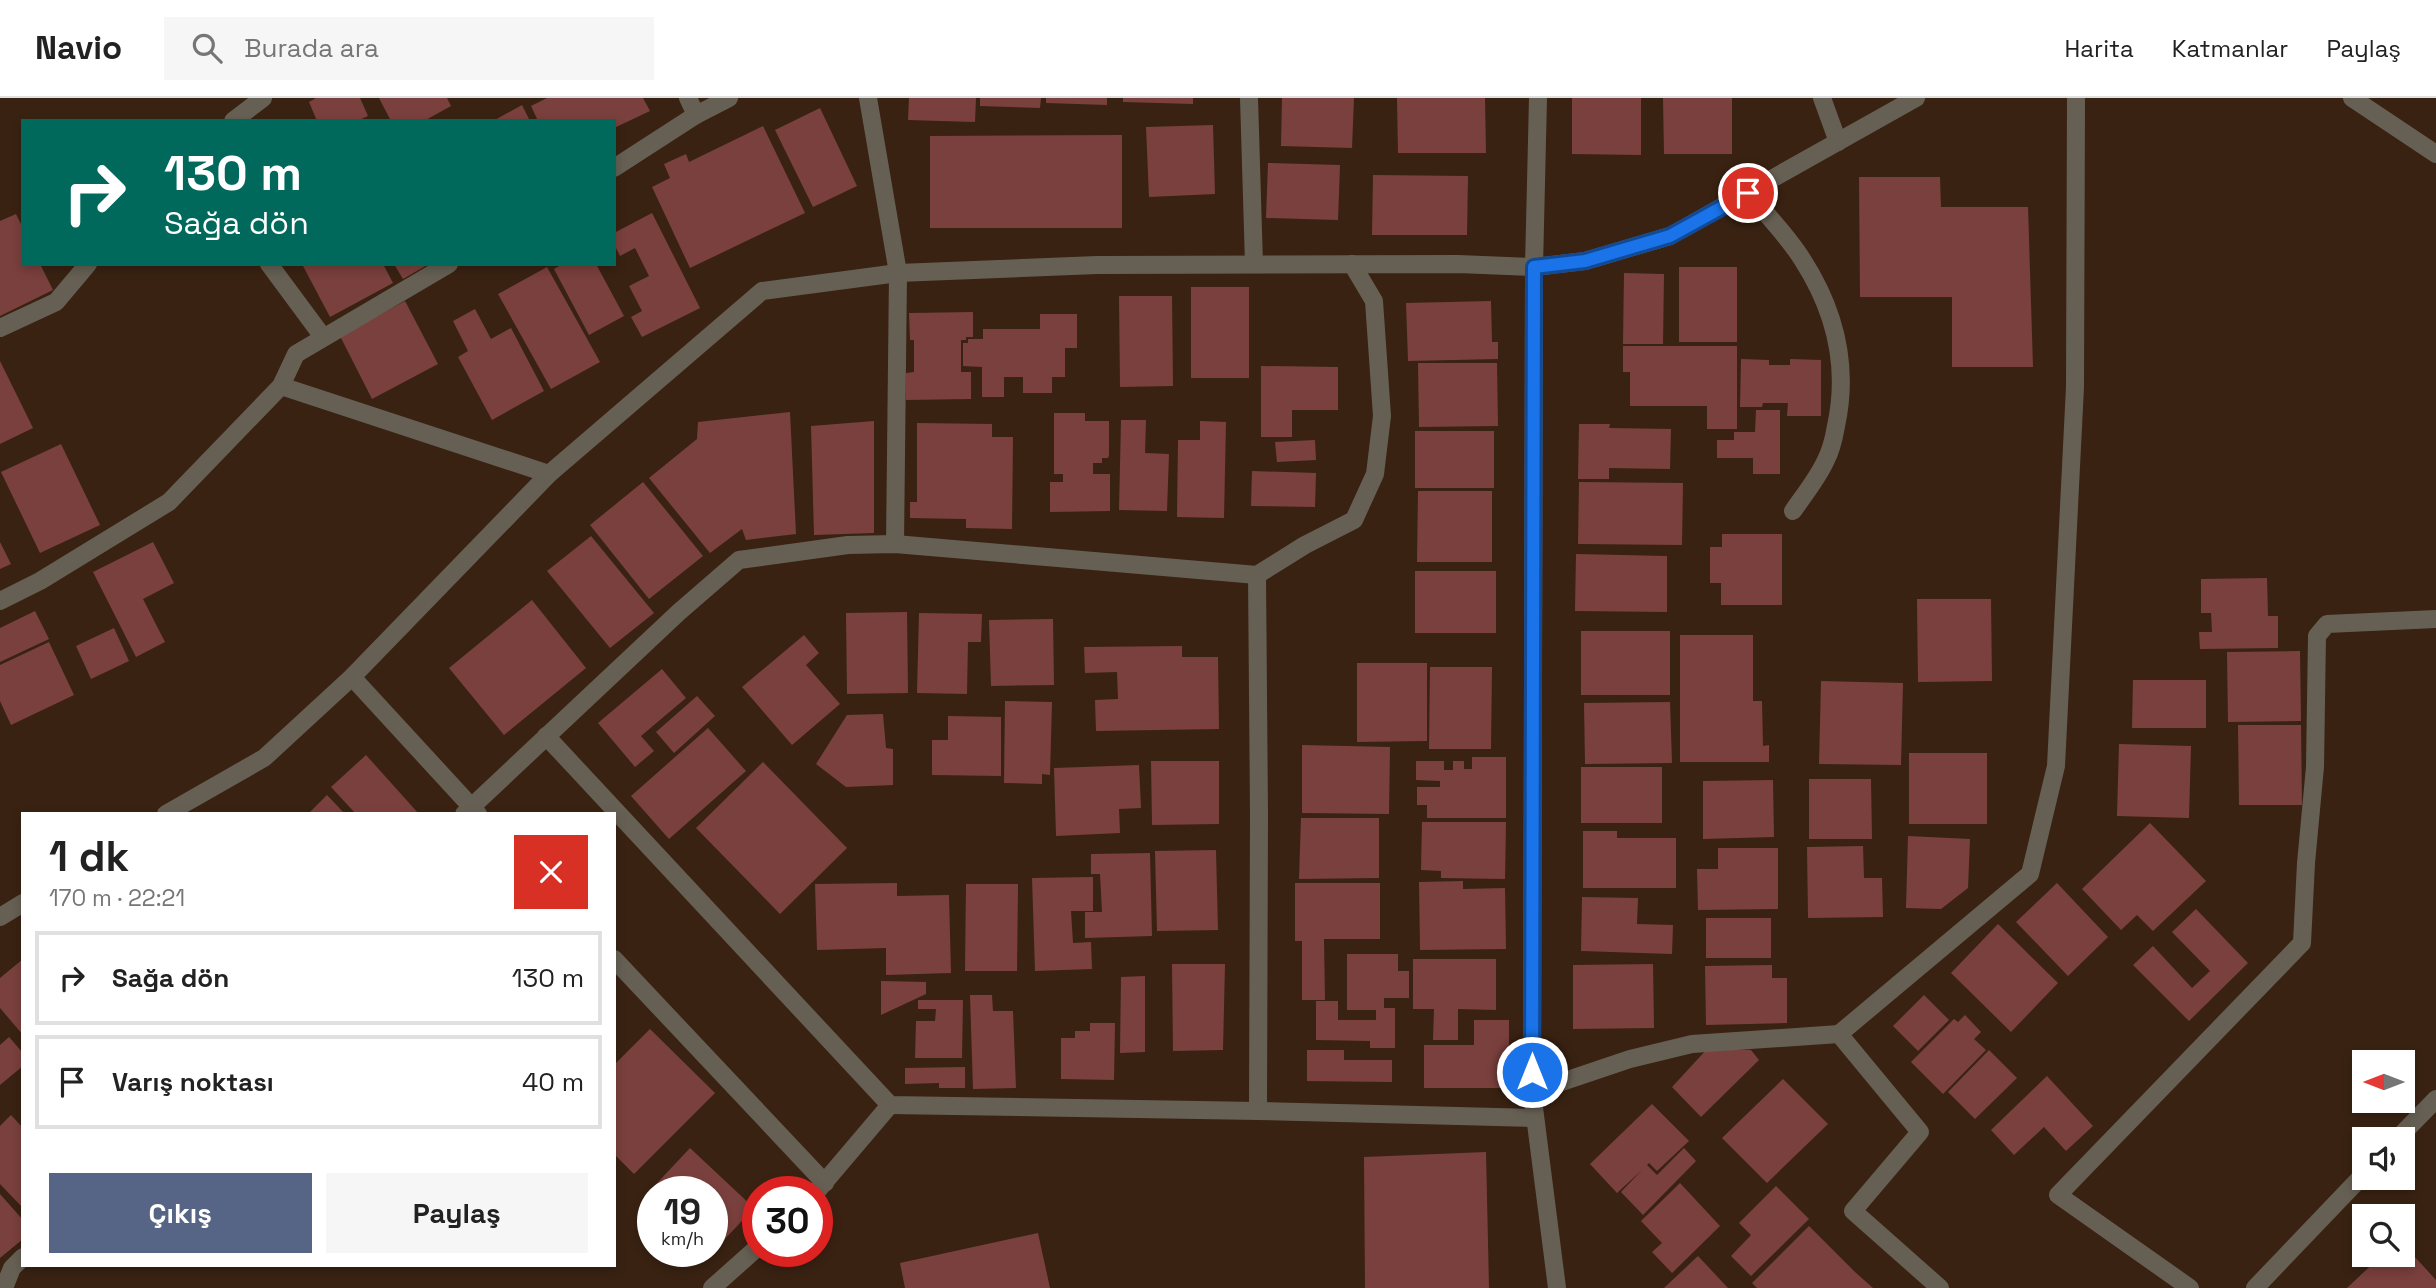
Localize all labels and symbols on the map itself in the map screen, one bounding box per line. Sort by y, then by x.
pin [1718,163,1778,223]
position arrow [1495,1035,1569,1109]
north arrow [2352,1050,2415,1113]
speed limit sign: 30 [742,1176,833,1267]

